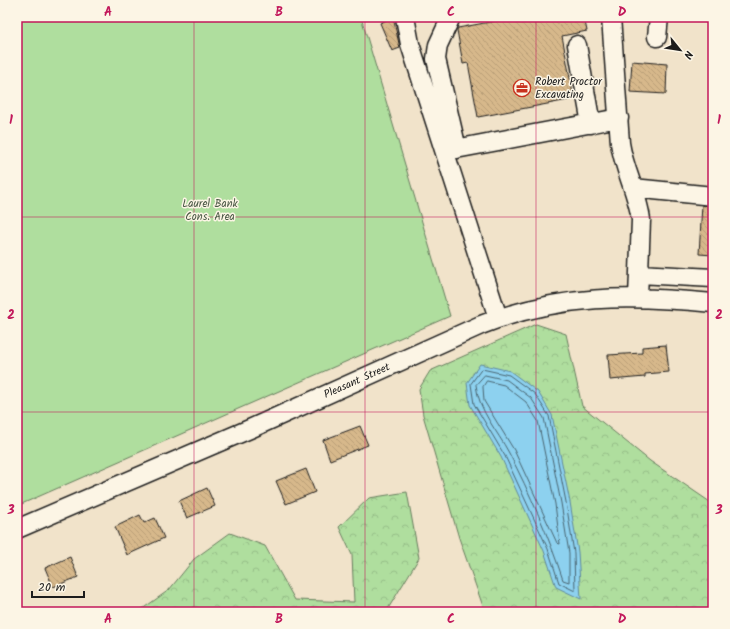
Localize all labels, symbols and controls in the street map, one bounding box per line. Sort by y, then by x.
text: A [104,2,112,23]
text: B [275,2,283,23]
text: C [447,2,455,23]
text: D [618,2,627,23]
north arrow [660,30,700,70]
text: N [678,47,697,62]
place label: Robert Proctor Excavating [535,73,603,104]
office icon: Robert Proctor Excavating [512,78,532,98]
text: 1 [9,110,13,131]
text: 1 [717,110,721,131]
park label: Laurel Bank Cons. Area [182,195,239,226]
text: 2 [7,305,15,326]
text: 2 [715,305,723,326]
street label: Pleasant Street [321,358,394,404]
text: 3 [6,500,15,521]
text: 3 [714,500,723,521]
scale bar [32,573,84,599]
text: 20 m [38,578,66,597]
text: A [104,609,112,629]
text: B [275,609,283,629]
text: C [447,609,455,629]
text: D [618,609,627,629]

